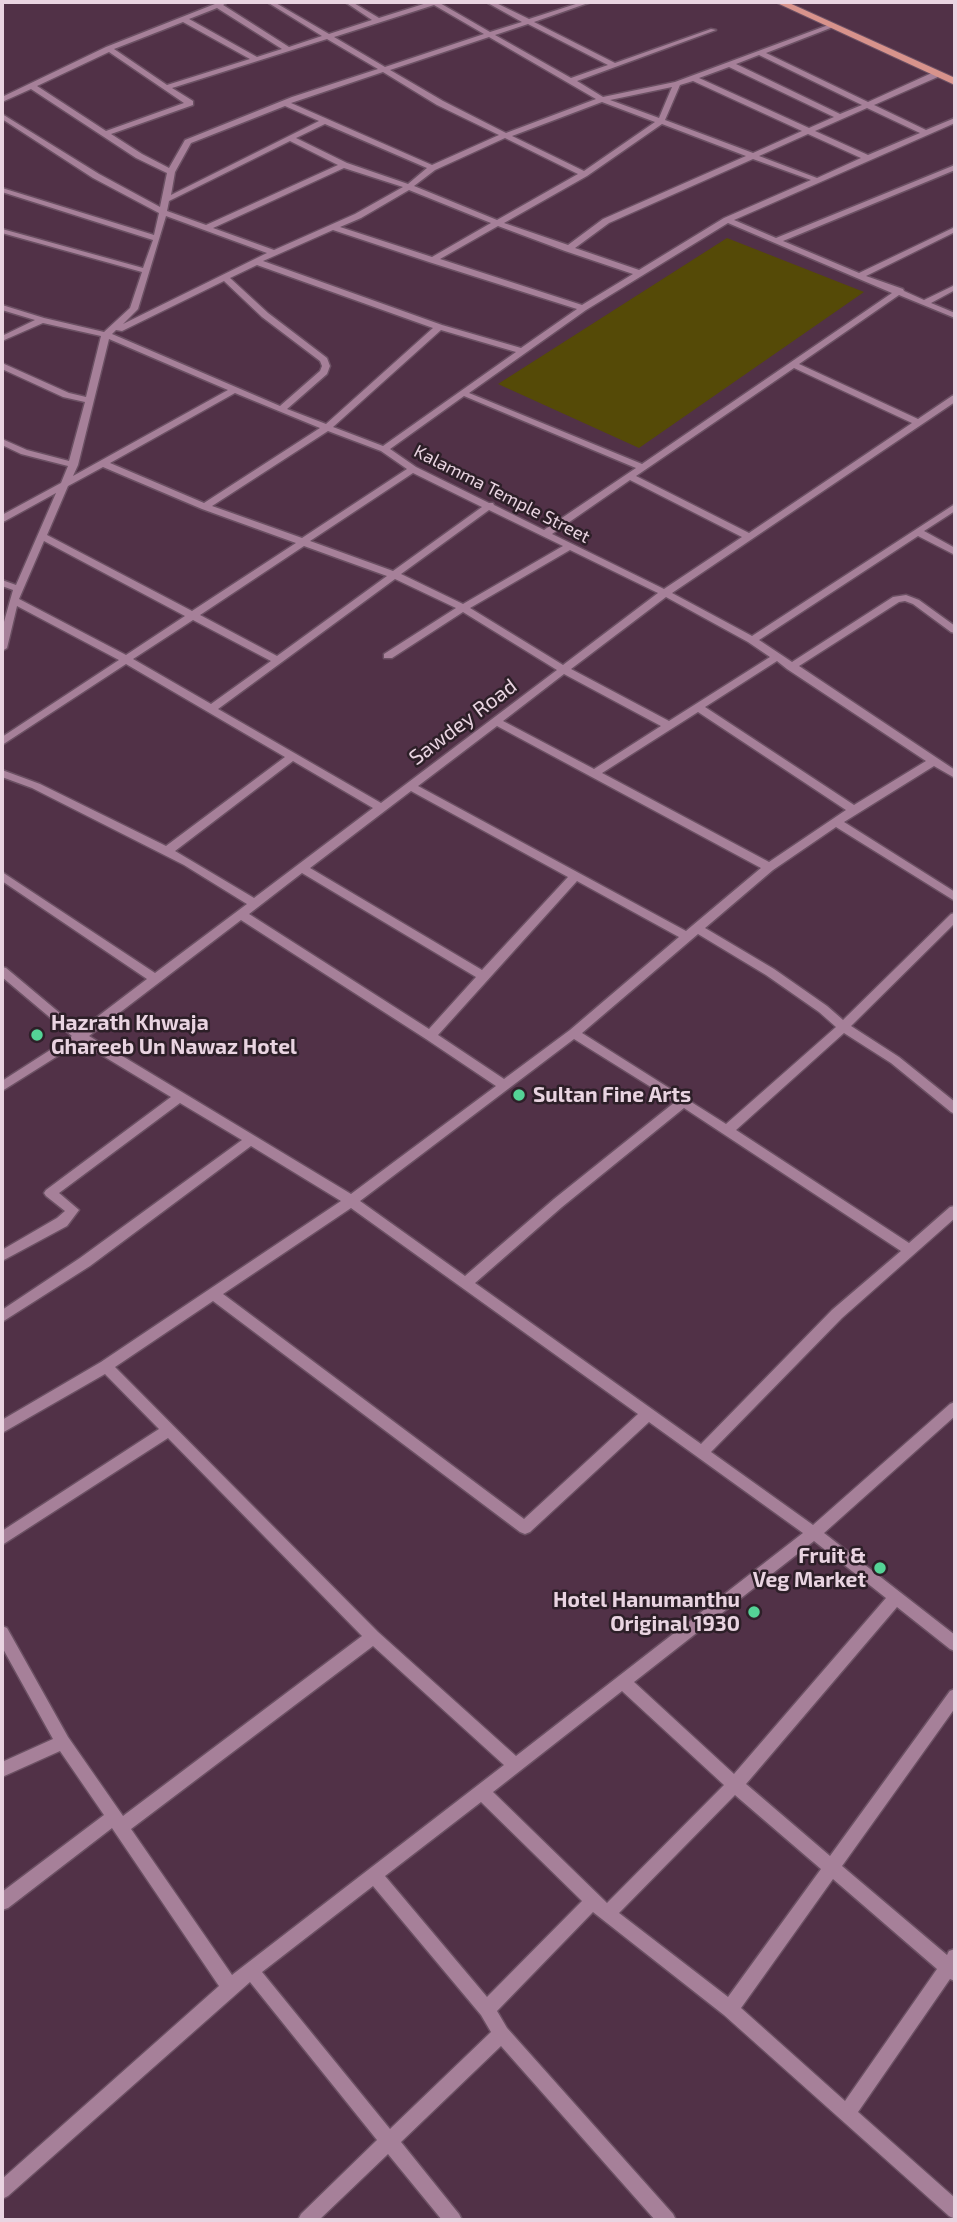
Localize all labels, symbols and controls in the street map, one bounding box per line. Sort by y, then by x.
street label: Kalamma Temple Street [410,440,594,548]
street label: Sawdey Road [404,673,522,771]
place label: Hazrath Khwaja Ghareeb Un Nawaz Hotel [51,1010,297,1060]
marker: Hazrath Khwaja Ghareeb Un Nawaz Hotel [29,1027,45,1043]
place label: Sultan Fine Arts [533,1082,691,1108]
marker: Sultan Fine Arts [511,1087,527,1103]
place label: Fruit & Veg Market [753,1543,866,1593]
marker: Fruit & Veg Market [872,1560,888,1576]
place label: Hotel Hanumanthu Original 1930 [553,1587,740,1637]
marker: Hotel Hanumanthu Original 1930 [746,1604,762,1620]

